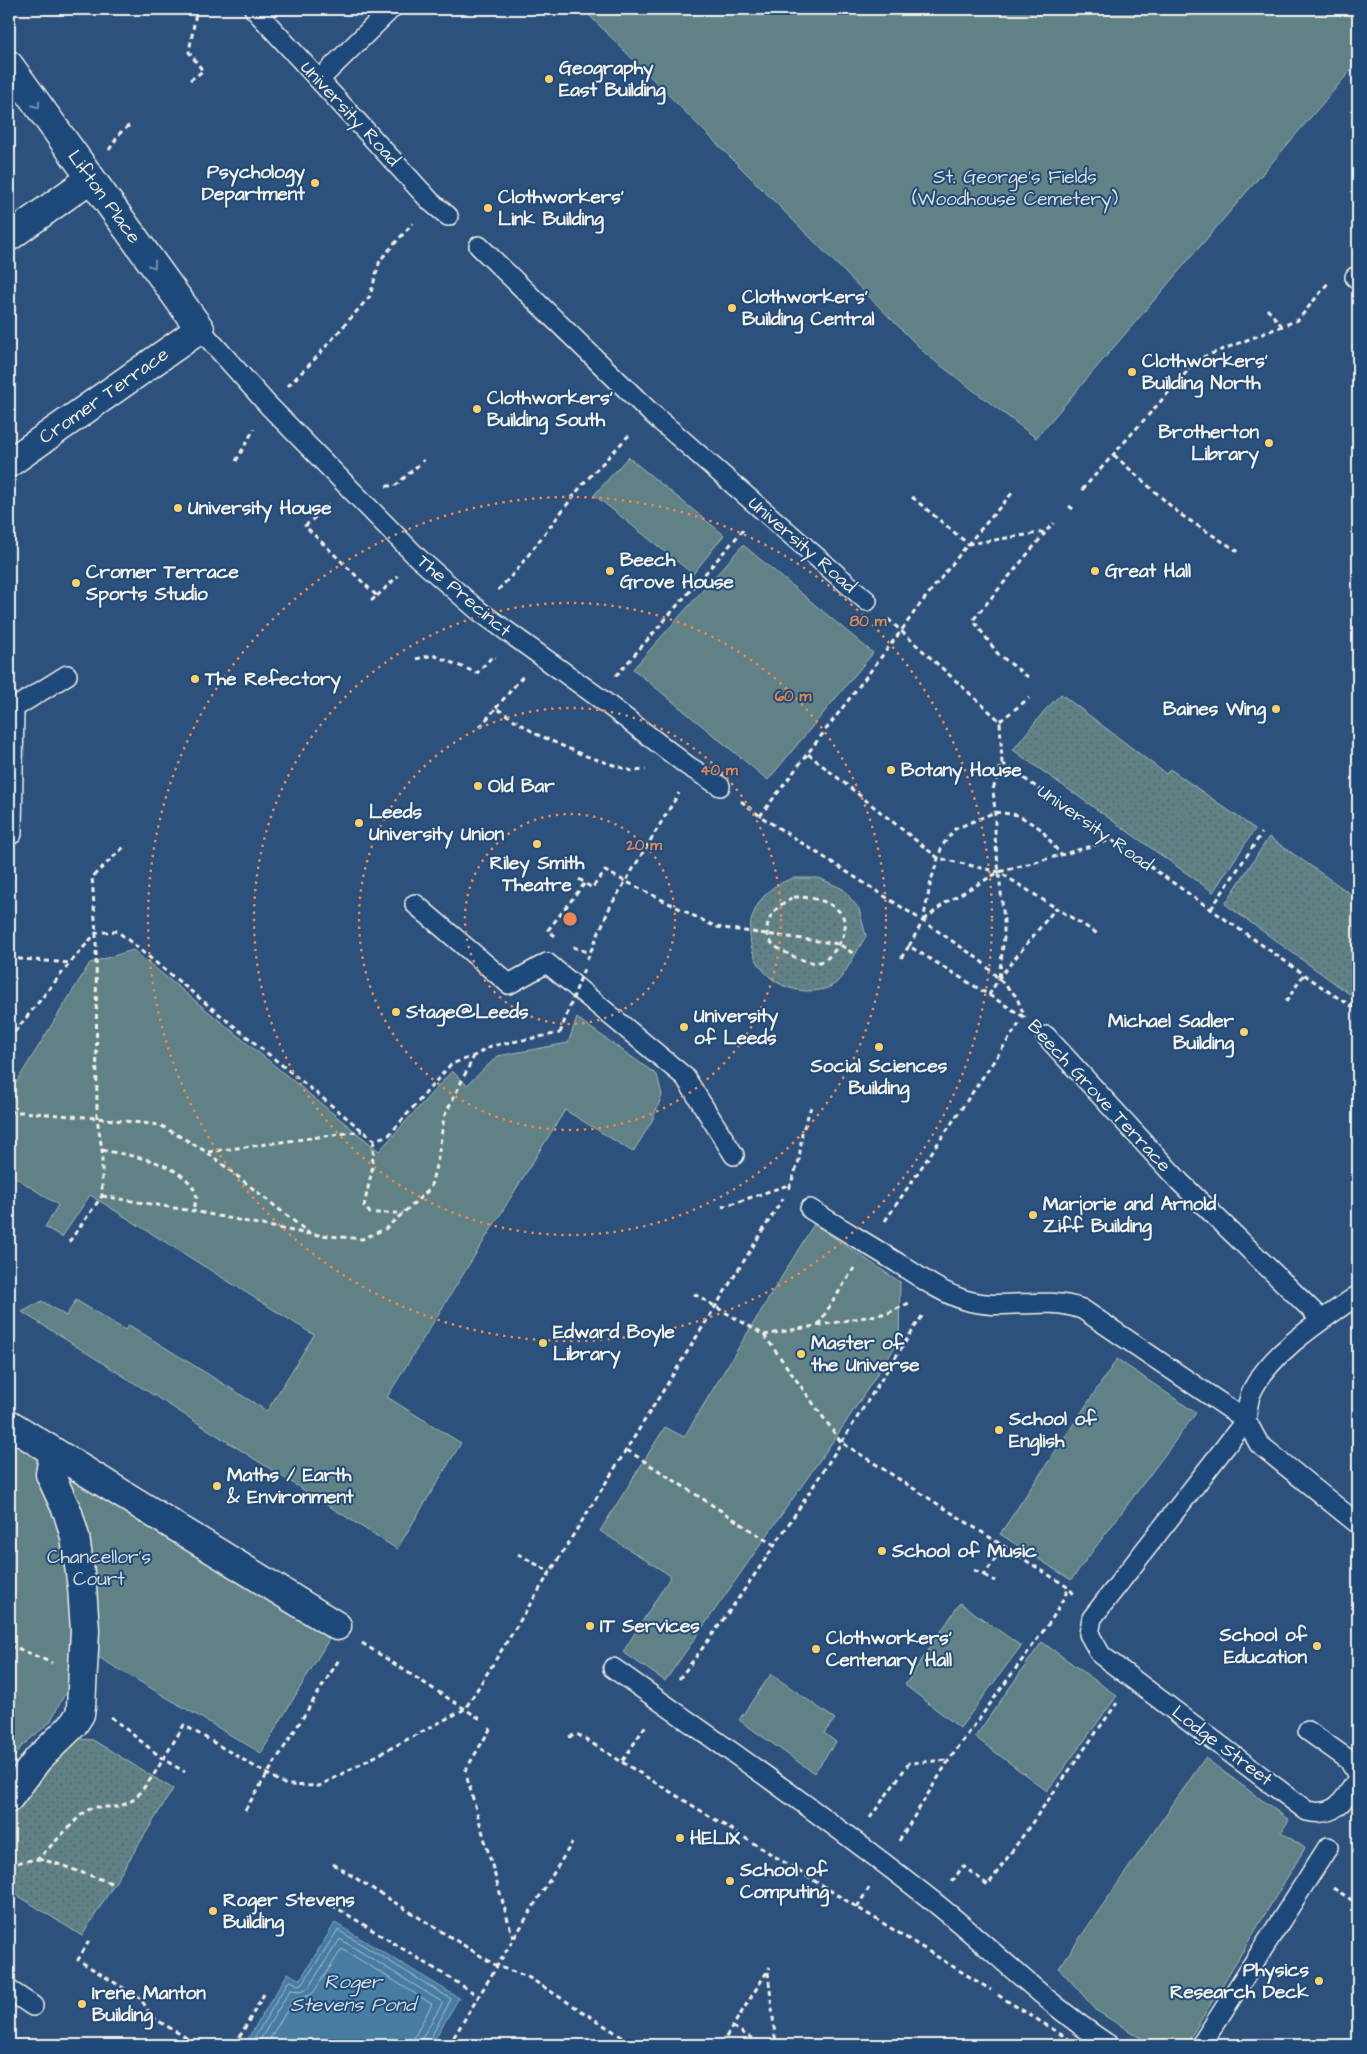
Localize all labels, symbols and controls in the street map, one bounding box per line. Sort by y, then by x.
street label: University Road [293,55,406,174]
place label: Geography East Building [559,55,666,105]
marker: Geography East Building [543,73,555,85]
one-way arrow [32,99,40,108]
street label: Lifton Place [61,145,147,249]
place label: Psychology Department [202,159,306,208]
park label: St. George's Fields (Woodhouse Cemetery) [912,164,1118,214]
marker: Psychology Department [309,177,321,189]
place label: Clothworkers' Link Building [498,184,624,234]
marker: Clothworkers' Link Building [482,202,494,214]
one-way arrow [147,259,157,268]
place label: Clothworkers' Building Central [742,284,875,334]
marker: Clothworkers' Building Central [726,302,738,314]
street label: Cromer Terrace [34,341,174,451]
place label: Clothworkers' Building North [1142,348,1268,398]
marker: Clothworkers' Building North [1126,366,1138,378]
place label: Clothworkers' Building South [487,385,613,435]
marker: Clothworkers' Building South [471,403,483,415]
place label: Brotherton Library [1159,419,1260,469]
marker: Brotherton Library [1263,437,1275,449]
street label: University Road [741,490,862,601]
place label: University House [188,495,332,523]
marker: University House [172,502,184,514]
place label: Beech Grove House [620,547,734,596]
street label: The Precinct [411,548,517,644]
place label: Great Hall [1105,558,1191,585]
place label: Cromer Terrace Sports Studio [85,559,240,608]
marker: Beech Grove House [604,565,616,577]
marker: Great Hall [1089,565,1101,577]
marker: Cromer Terrace Sports Studio [70,577,82,589]
text: 80 m [850,611,887,632]
place label: The Refectory [204,666,341,694]
marker: The Refectory [189,673,201,685]
text: 60 m [775,686,812,707]
place label: Baines Wing [1163,696,1266,724]
marker: Baines Wing [1270,703,1282,715]
place label: Botany House [901,757,1022,785]
text: 40 m [700,760,738,781]
marker: Botany House [885,764,897,776]
place label: Old Bar [488,773,555,800]
street label: University Road [1031,778,1158,879]
marker: Old Bar [472,780,484,792]
place label: Leeds University Union [369,799,505,849]
marker: Leeds University Union [353,817,365,829]
text: 20 m [625,835,662,856]
marker: Riley Smith Theatre [531,838,543,850]
place label: Riley Smith Theatre [490,850,585,899]
centre of rings [561,910,579,928]
place label: Stage@Leeds [405,999,529,1027]
place label: University of Leeds [694,1003,779,1052]
marker: Stage@Leeds [390,1006,402,1018]
place label: Michael Sadler Building [1108,1008,1235,1058]
street label: Beech Grove Terrace [1021,1014,1177,1178]
marker: University of Leeds [678,1021,690,1033]
marker: Michael Sadler Building [1238,1026,1250,1038]
marker: Social Sciences Building [873,1041,885,1053]
place label: Social Sciences Building [810,1053,948,1103]
place label: Marjorie and Arnold Ziff Building [1043,1191,1217,1241]
marker: Marjorie and Arnold Ziff Building [1027,1209,1039,1221]
place label: Edward Boyle Library [553,1319,675,1369]
place label: Master of the Universe [810,1330,920,1379]
marker: Edward Boyle Library [537,1337,549,1349]
marker: Master of the Universe [795,1348,807,1360]
place label: School of English [1008,1406,1097,1456]
marker: School of English [993,1424,1005,1436]
place label: Maths / Earth & Environment [226,1462,354,1511]
marker: Maths / Earth & Environment [211,1480,223,1492]
place label: School of Music [891,1538,1037,1565]
park label: Chancellor's Court [47,1544,151,1593]
marker: School of Music [876,1545,888,1557]
place label: IT Services [600,1613,700,1640]
marker: IT Services [584,1620,596,1632]
place label: School of Education [1218,1622,1308,1671]
place label: Clothworkers' Centenary Hall [826,1625,952,1675]
marker: School of Education [1311,1640,1323,1652]
marker: Clothworkers' Centenary Hall [810,1643,822,1655]
street label: Lodge Street [1165,1699,1278,1794]
place label: HELIX [690,1825,741,1852]
marker: HELIX [674,1832,686,1844]
place label: School of Computing [739,1857,829,1907]
marker: School of Computing [724,1875,736,1887]
place label: Roger Stevens Building [223,1887,355,1937]
marker: Roger Stevens Building [207,1905,219,1917]
place label: Physics Research Deck [1170,1957,1309,2006]
water label: Roger Stevens Pond [290,1968,419,2019]
marker: Physics Research Deck [1313,1975,1325,1987]
place label: Irene Manton Building [92,1980,206,2030]
marker: Irene Manton Building [76,1998,88,2010]

